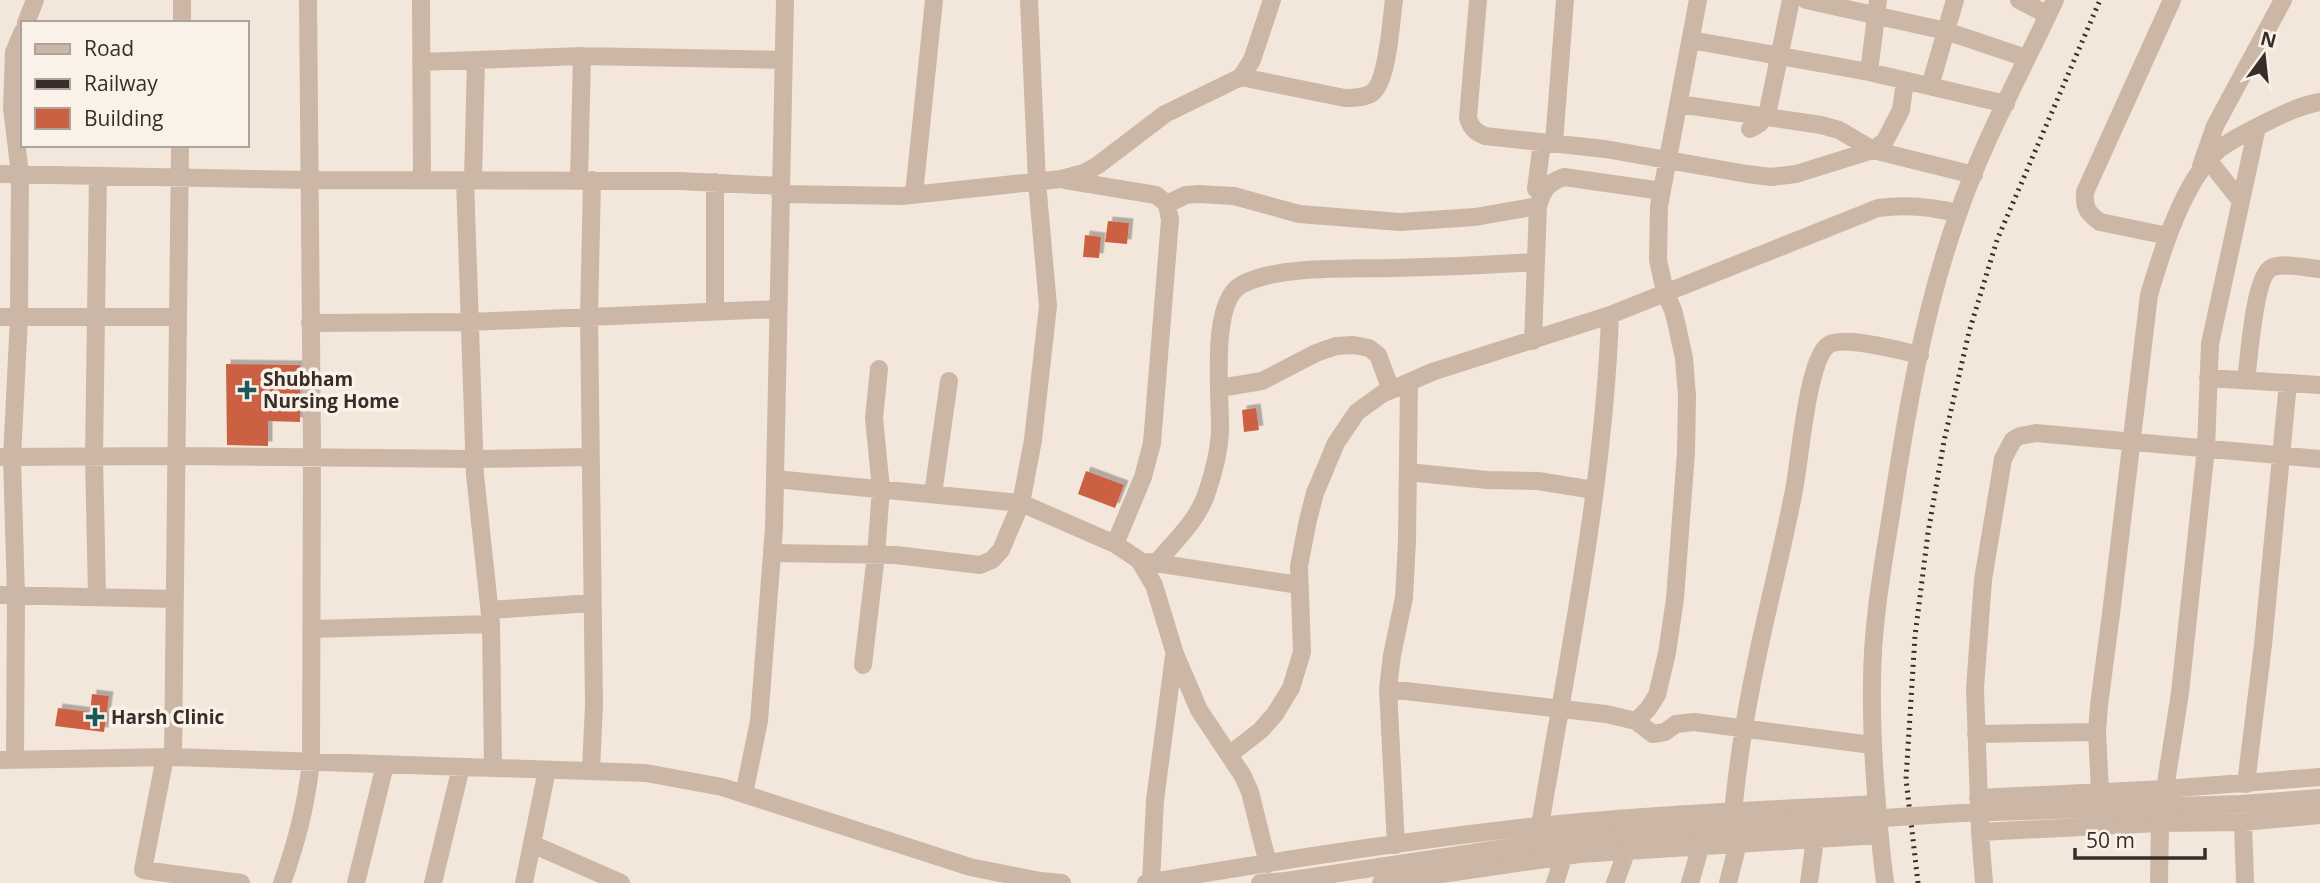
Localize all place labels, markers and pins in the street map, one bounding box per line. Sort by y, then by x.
place label: Shubham Nursing Home [263,366,399,414]
marker: Shubham Nursing Home [237,380,257,400]
place label: Harsh Clinic [111,704,224,730]
marker: Harsh Clinic [85,707,105,727]

